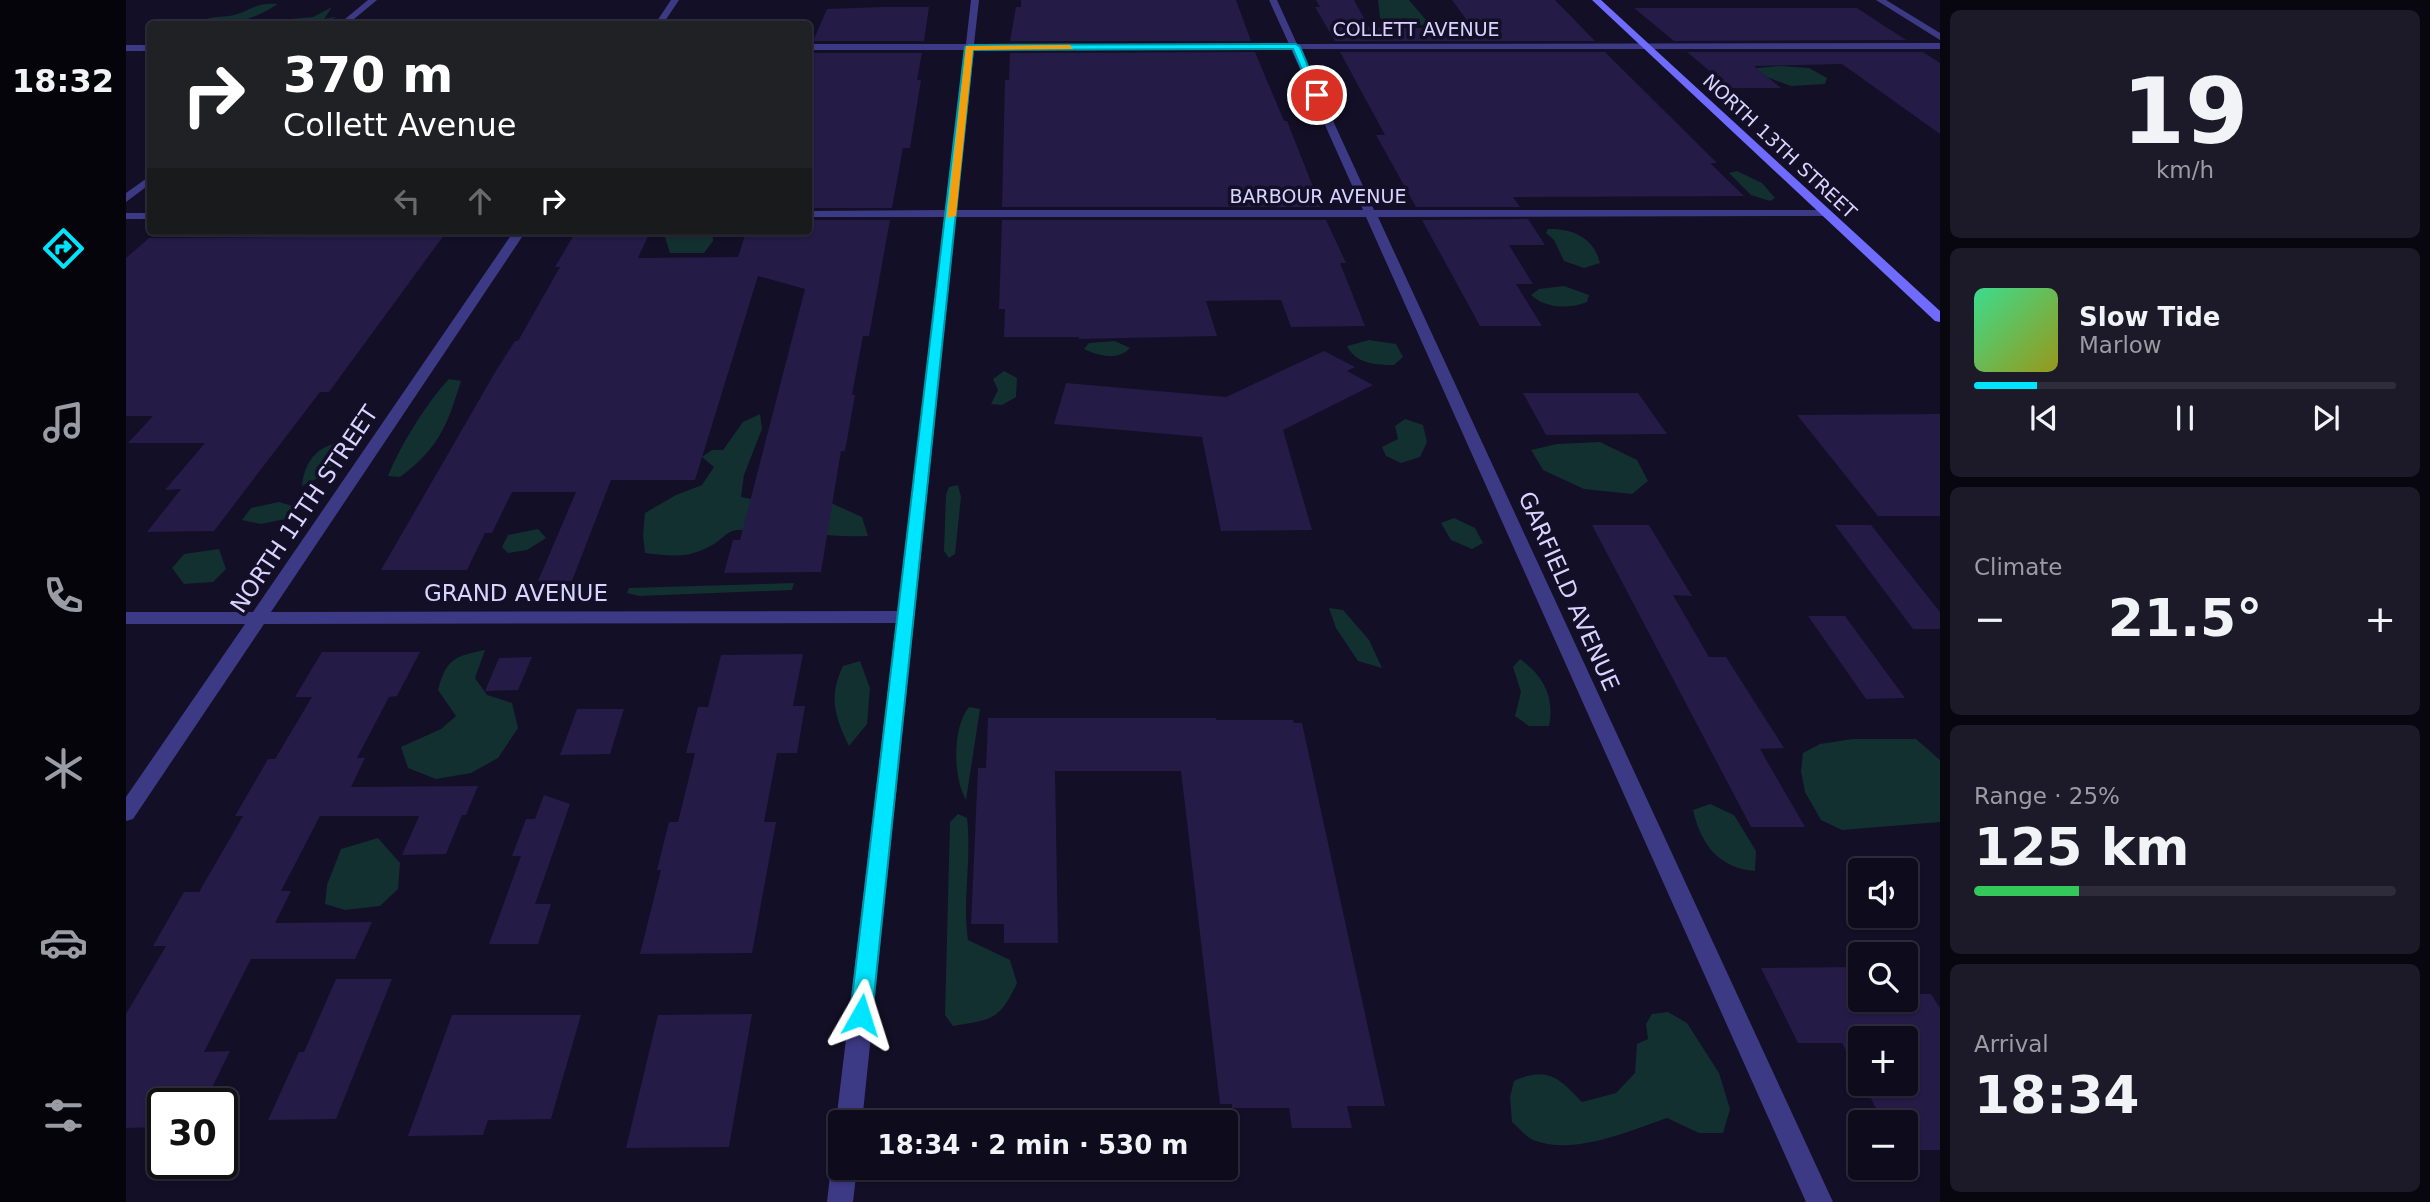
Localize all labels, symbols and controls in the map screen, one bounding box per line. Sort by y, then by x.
street label: COLLETT AVENUE [1332,18,1500,40]
text: 370 m [283,47,453,104]
icon: right [168,49,259,140]
text: 19 [2122,59,2248,164]
text: 18:32 [12,62,114,100]
pin [1287,65,1347,125]
street label: NORTH 13TH STREET [1699,69,1861,223]
icon: arrive [1298,76,1336,114]
text: Collett Avenue [283,106,517,144]
text: km/h [2156,157,2214,183]
icon: left [388,182,426,220]
icon: ahead [461,182,499,220]
icon: right [534,182,572,220]
street label: BARBOUR AVENUE [1230,185,1406,207]
icon: directions [39,224,88,273]
text: Slow Tide [2079,302,2220,332]
text: Marlow [2079,332,2162,358]
icon: music [39,398,88,447]
icon: previous [2025,399,2063,437]
icon: pause [2166,399,2204,437]
icon: next [2307,399,2345,437]
street label: NORTH 11TH STREET [225,400,384,617]
street label: GARFIELD AVENUE [1513,487,1625,695]
text: Climate [1974,554,2063,580]
icon: phone [39,571,88,620]
street label: GRAND AVENUE [424,580,608,606]
text: 21.5° [2108,588,2262,648]
text: − [1974,597,2006,641]
text: + [2364,597,2396,641]
icon: climate [39,744,88,793]
text: Range · 25% [1974,783,2120,809]
text: 125 km [1974,817,2189,877]
map controls [1848,858,1918,1180]
button: sound [1848,858,1918,928]
icon: car [39,918,88,967]
button: search [1848,942,1918,1012]
position arrow [824,978,898,1052]
button: + [1848,1026,1918,1096]
text: Arrival [1974,1031,2049,1057]
text: 18:34 [1974,1065,2140,1125]
speed limit sign: 30 [147,1088,238,1179]
icon: filters [39,1091,88,1140]
button: − [1848,1110,1918,1180]
text: 18:34 · 2 min · 530 m [878,1130,1188,1160]

